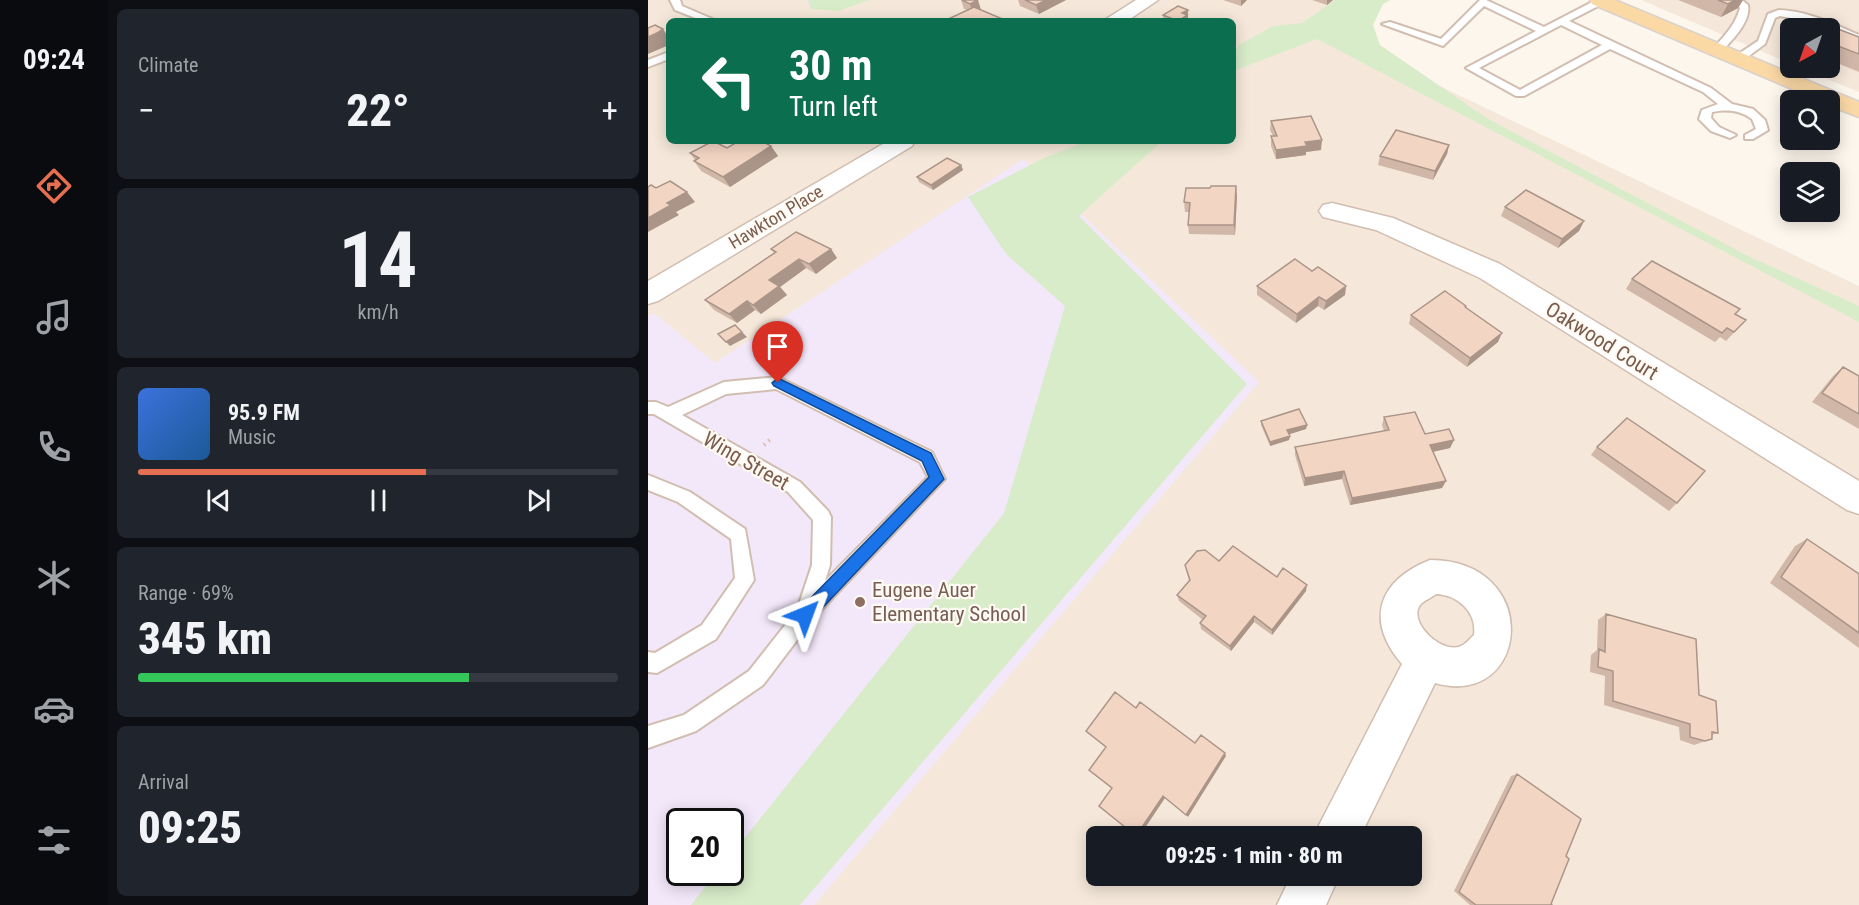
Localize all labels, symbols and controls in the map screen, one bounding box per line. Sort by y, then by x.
north arrow [1780,18,1840,78]
map controls [1780,18,1840,222]
text: 30 m [789,41,872,90]
icon: left [690,42,768,120]
text: 09:24 [23,44,85,76]
text: Climate [138,53,198,77]
text: 22° [346,84,410,137]
button: search [1780,90,1840,150]
text: − [138,91,155,130]
text: + [602,91,618,130]
text: Turn left [789,91,878,123]
button: layers [1780,162,1840,222]
icon: directions [33,165,75,207]
street label: Hawkton Place [725,180,827,253]
text: 14 [339,215,417,306]
icon: music [33,296,75,338]
street label: Oakwood Court [1541,297,1663,385]
text: km/h [357,300,399,324]
pin [752,321,803,383]
icon: arrive [761,330,794,363]
text: 95.9 FM [228,400,300,425]
text: Music [228,425,276,449]
icon: phone [33,426,75,468]
street label: Wing Street [699,427,793,495]
icon: previous [202,484,235,517]
icon: pause [362,484,395,517]
icon: next [522,484,555,517]
icon: climate [33,557,75,599]
place label: Eugene Auer Elementary School [872,578,1026,626]
text: Range · 69% [138,581,234,605]
position arrow [773,583,837,647]
marker: Eugene Auer Elementary School [853,595,867,609]
text: 345 km [138,612,272,665]
icon: car [33,688,75,730]
text: Arrival [138,770,189,794]
text: 09:25 [138,801,242,854]
speed limit sign: 20 [666,808,744,886]
icon: filters [33,819,75,861]
text: 09:25 · 1 min · 80 m [1166,843,1342,868]

